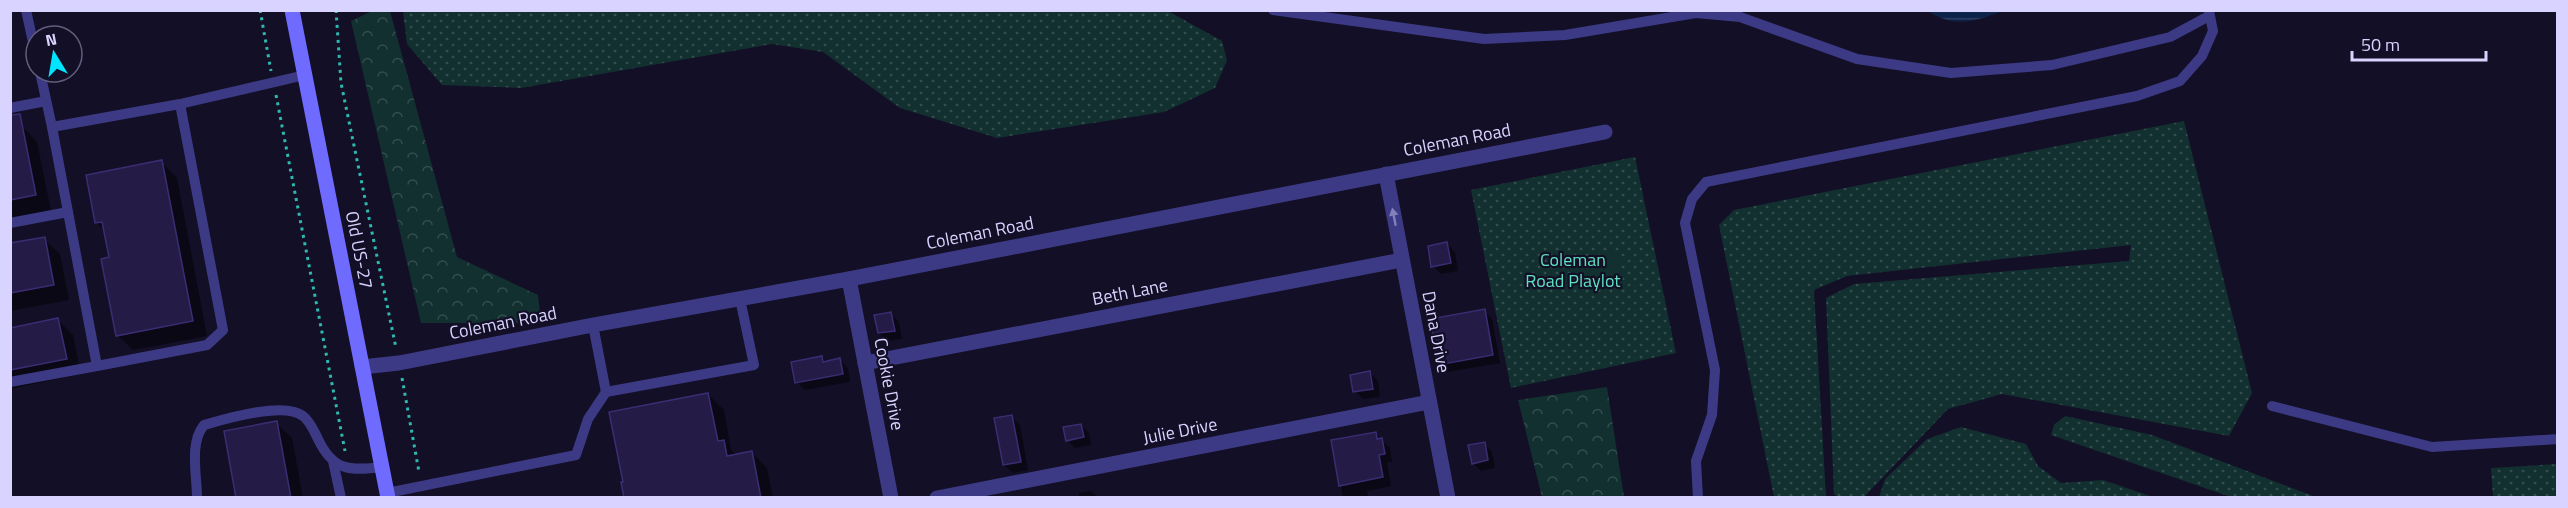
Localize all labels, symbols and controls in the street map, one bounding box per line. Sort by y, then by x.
north arrow [24,24,84,84]
scale bar [2352,24,2486,62]
text: N [43,26,59,52]
text: 50 m [2361,31,2400,58]
street label: Coleman Road [1401,116,1513,163]
one-way arrow [1389,207,1398,226]
street label: Old US-27 [339,209,380,291]
street label: Coleman Road [924,209,1036,256]
park label: Coleman Road Playlot [1525,246,1621,294]
street label: Beth Lane [1090,271,1170,312]
street label: Dana Drive [1415,289,1458,375]
street label: Coleman Road [447,299,559,346]
street label: Cookie Drive [867,335,912,432]
street label: Julie Drive [1140,410,1219,451]

